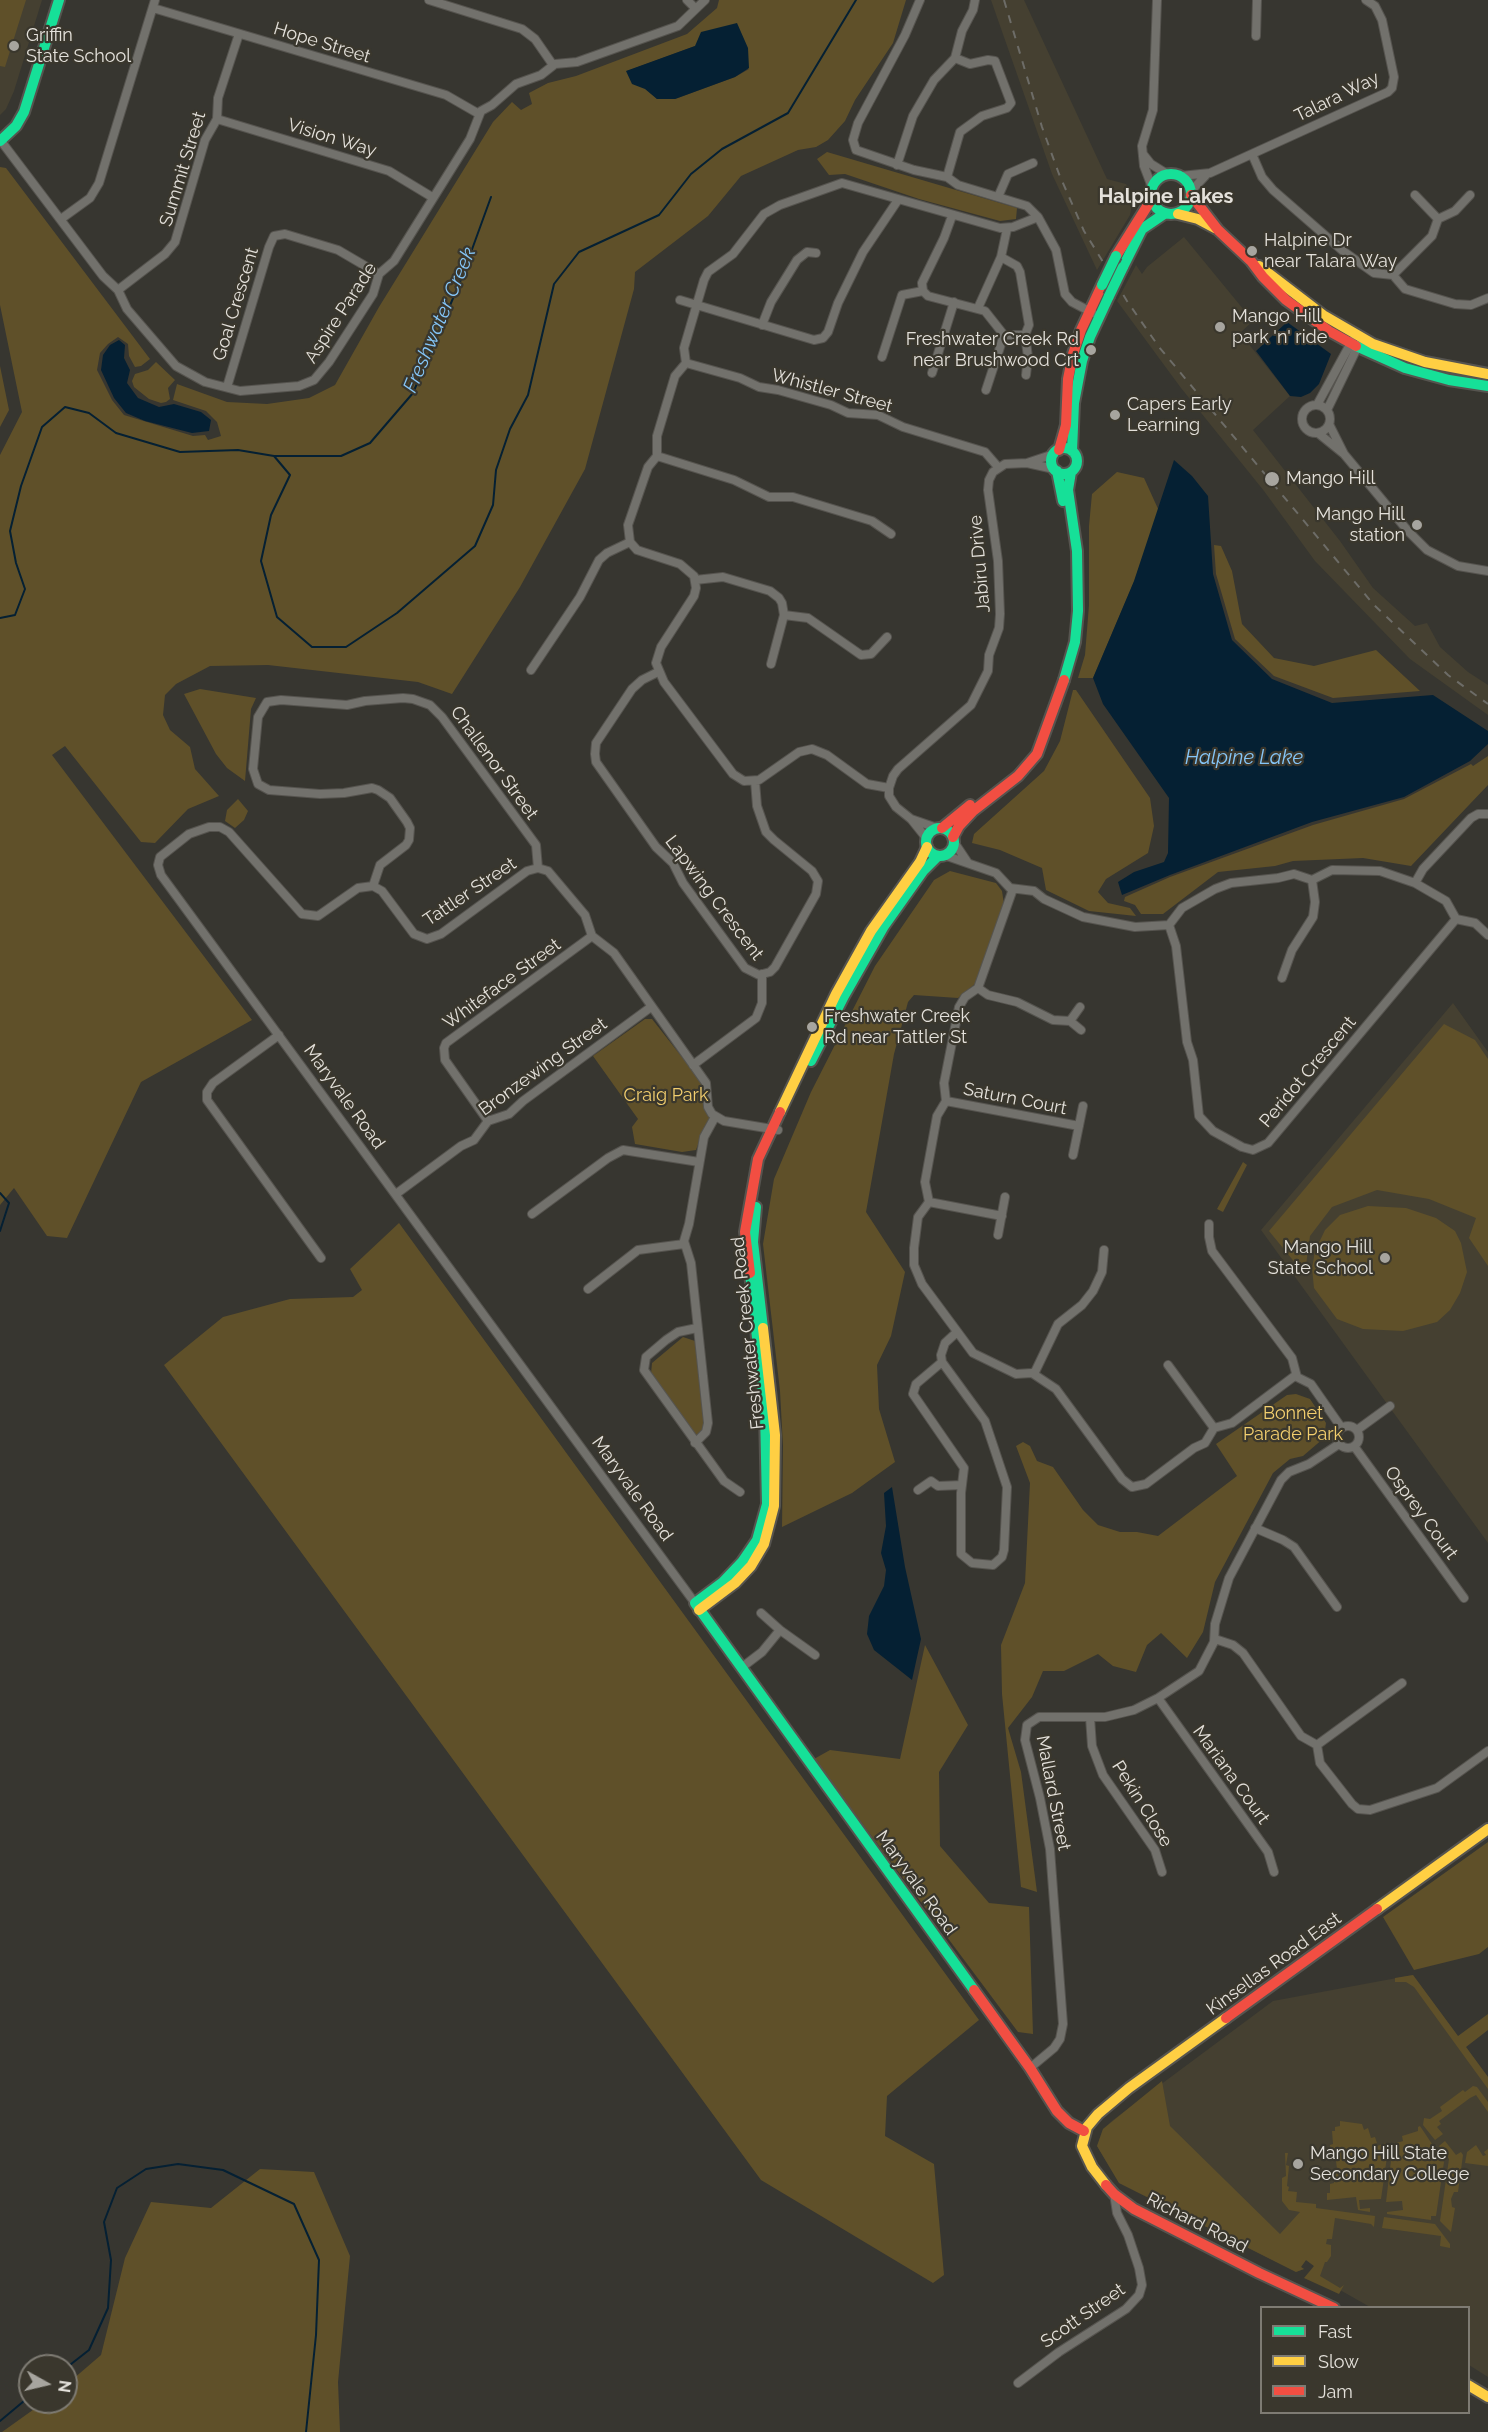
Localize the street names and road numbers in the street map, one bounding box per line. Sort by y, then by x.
street label: Hope Street [271,18,373,68]
street label: Talara Way [1291,67,1383,127]
street label: Summit Street [155,109,211,229]
street label: Vision Way [285,114,379,162]
street label: Goal Crescent [209,245,263,363]
street label: Aspire Parade [300,259,382,367]
street label: Whistler Street [769,364,895,418]
street label: Jabiru Drive [965,514,995,614]
street label: Challenor Street [446,702,542,824]
street label: Lapwing Crescent [660,831,768,965]
street label: Tattler Street [420,853,520,931]
street label: Whiteface Street [439,934,565,1034]
street label: Peridot Crescent [1255,1012,1361,1132]
street label: Bronzewing Street [475,1013,611,1121]
street label: Maryvale Road [299,1041,389,1153]
street label: Saturn Court [961,1078,1069,1120]
street label: Freshwater Creek Road [727,1236,769,1430]
street label: Maryvale Road [587,1433,677,1545]
street label: Osprey Court [1380,1462,1462,1564]
street label: Mariana Court [1188,1722,1274,1828]
street label: Mallard Street [1031,1734,1075,1852]
street label: Pekin Close [1107,1757,1177,1851]
street label: Maryvale Road [871,1827,961,1939]
street label: Kinsellas Road East [1202,1908,1346,2020]
street label: Richard Road [1143,2188,1251,2258]
street label: Scott Street [1037,2279,1129,2353]

